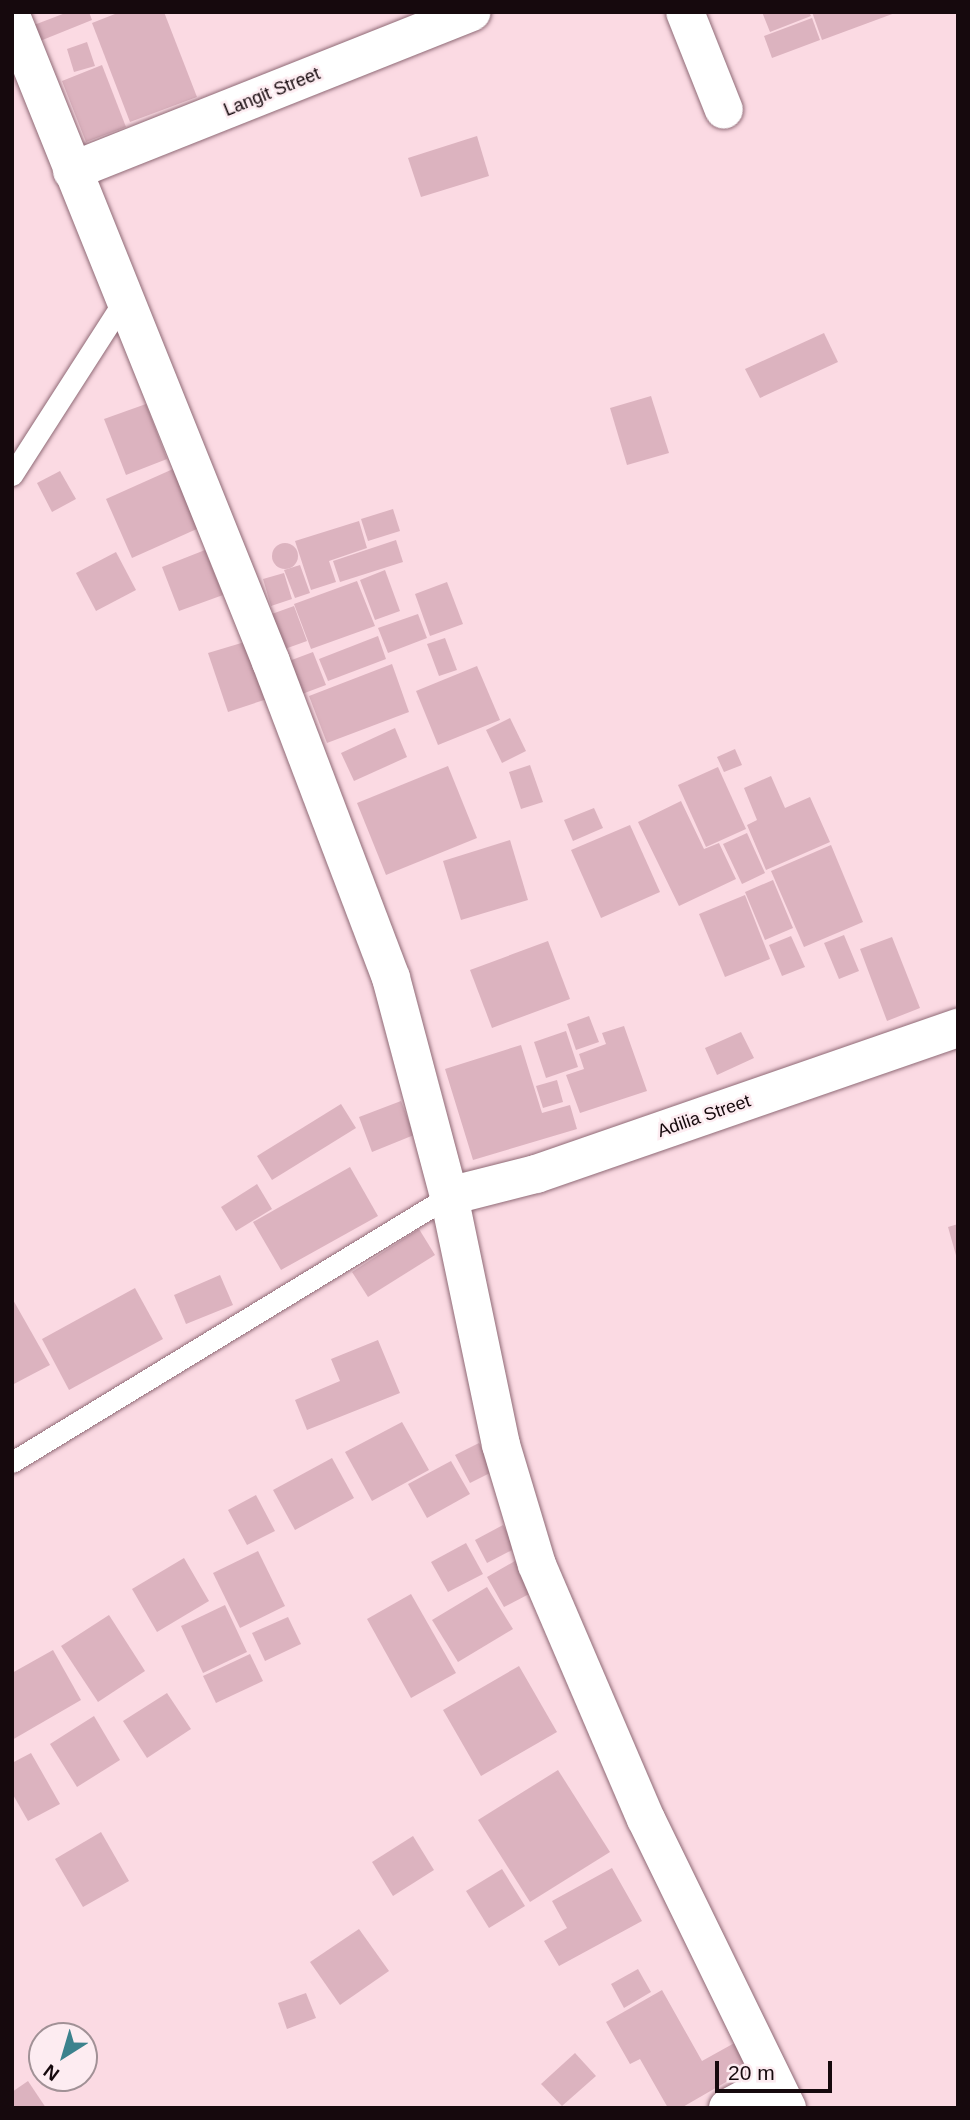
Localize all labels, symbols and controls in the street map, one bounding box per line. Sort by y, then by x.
street label: Langit Street [221,63,323,121]
street label: Adilia Street [655,1090,753,1142]
north arrow [28,2022,98,2092]
scale bar [718,2046,835,2090]
text: N [39,2060,63,2085]
text: 20 m [728,2061,775,2084]

